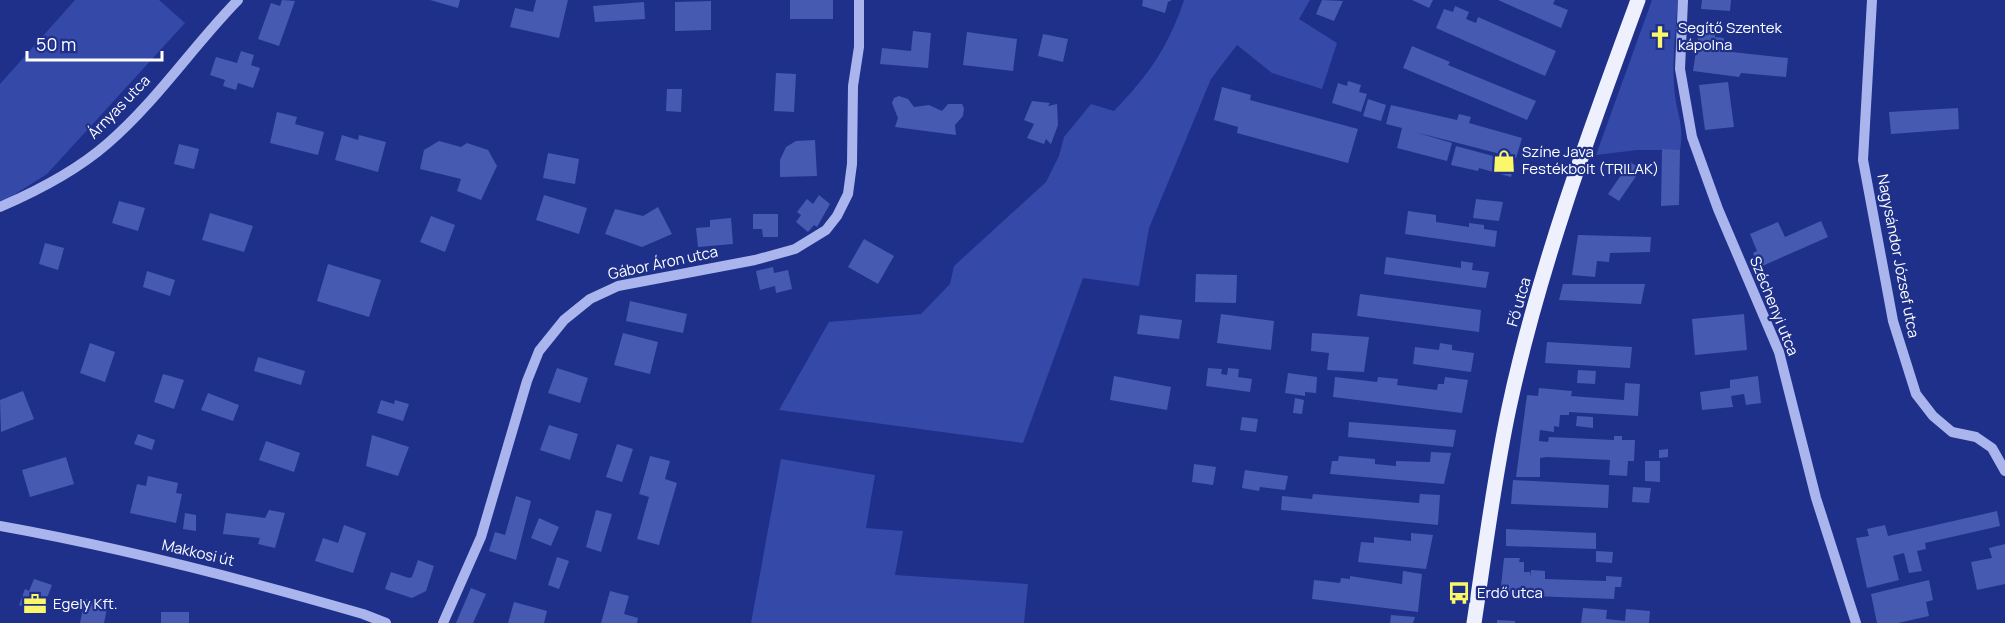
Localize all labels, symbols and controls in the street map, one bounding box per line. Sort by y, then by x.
place label: Segítő Szentek kápolna [1678,17,1782,55]
scale bar [27,24,162,62]
church icon: Segítő Szentek kápolna [1647,24,1673,50]
text: 50 m [36,32,76,56]
street label: Árnyas utca [83,70,155,143]
place label: Színe Java Festékbolt (TRILAK) [1522,141,1659,179]
shop icon: Színe Java Festékbolt (TRILAK) [1491,148,1517,174]
street label: Nagysándor József utca [1872,172,1925,340]
street label: Gábor Áron utca [606,241,720,284]
street label: Széchenyi utca [1745,253,1804,359]
street label: Fő utca [1501,275,1536,329]
street label: Makkosi út [160,534,236,571]
bus stop icon: Erdő utca [1446,580,1472,606]
place label: Erdő utca [1477,582,1543,603]
office icon: Egely Kft. [22,591,48,617]
place label: Egely Kft. [53,593,118,614]

